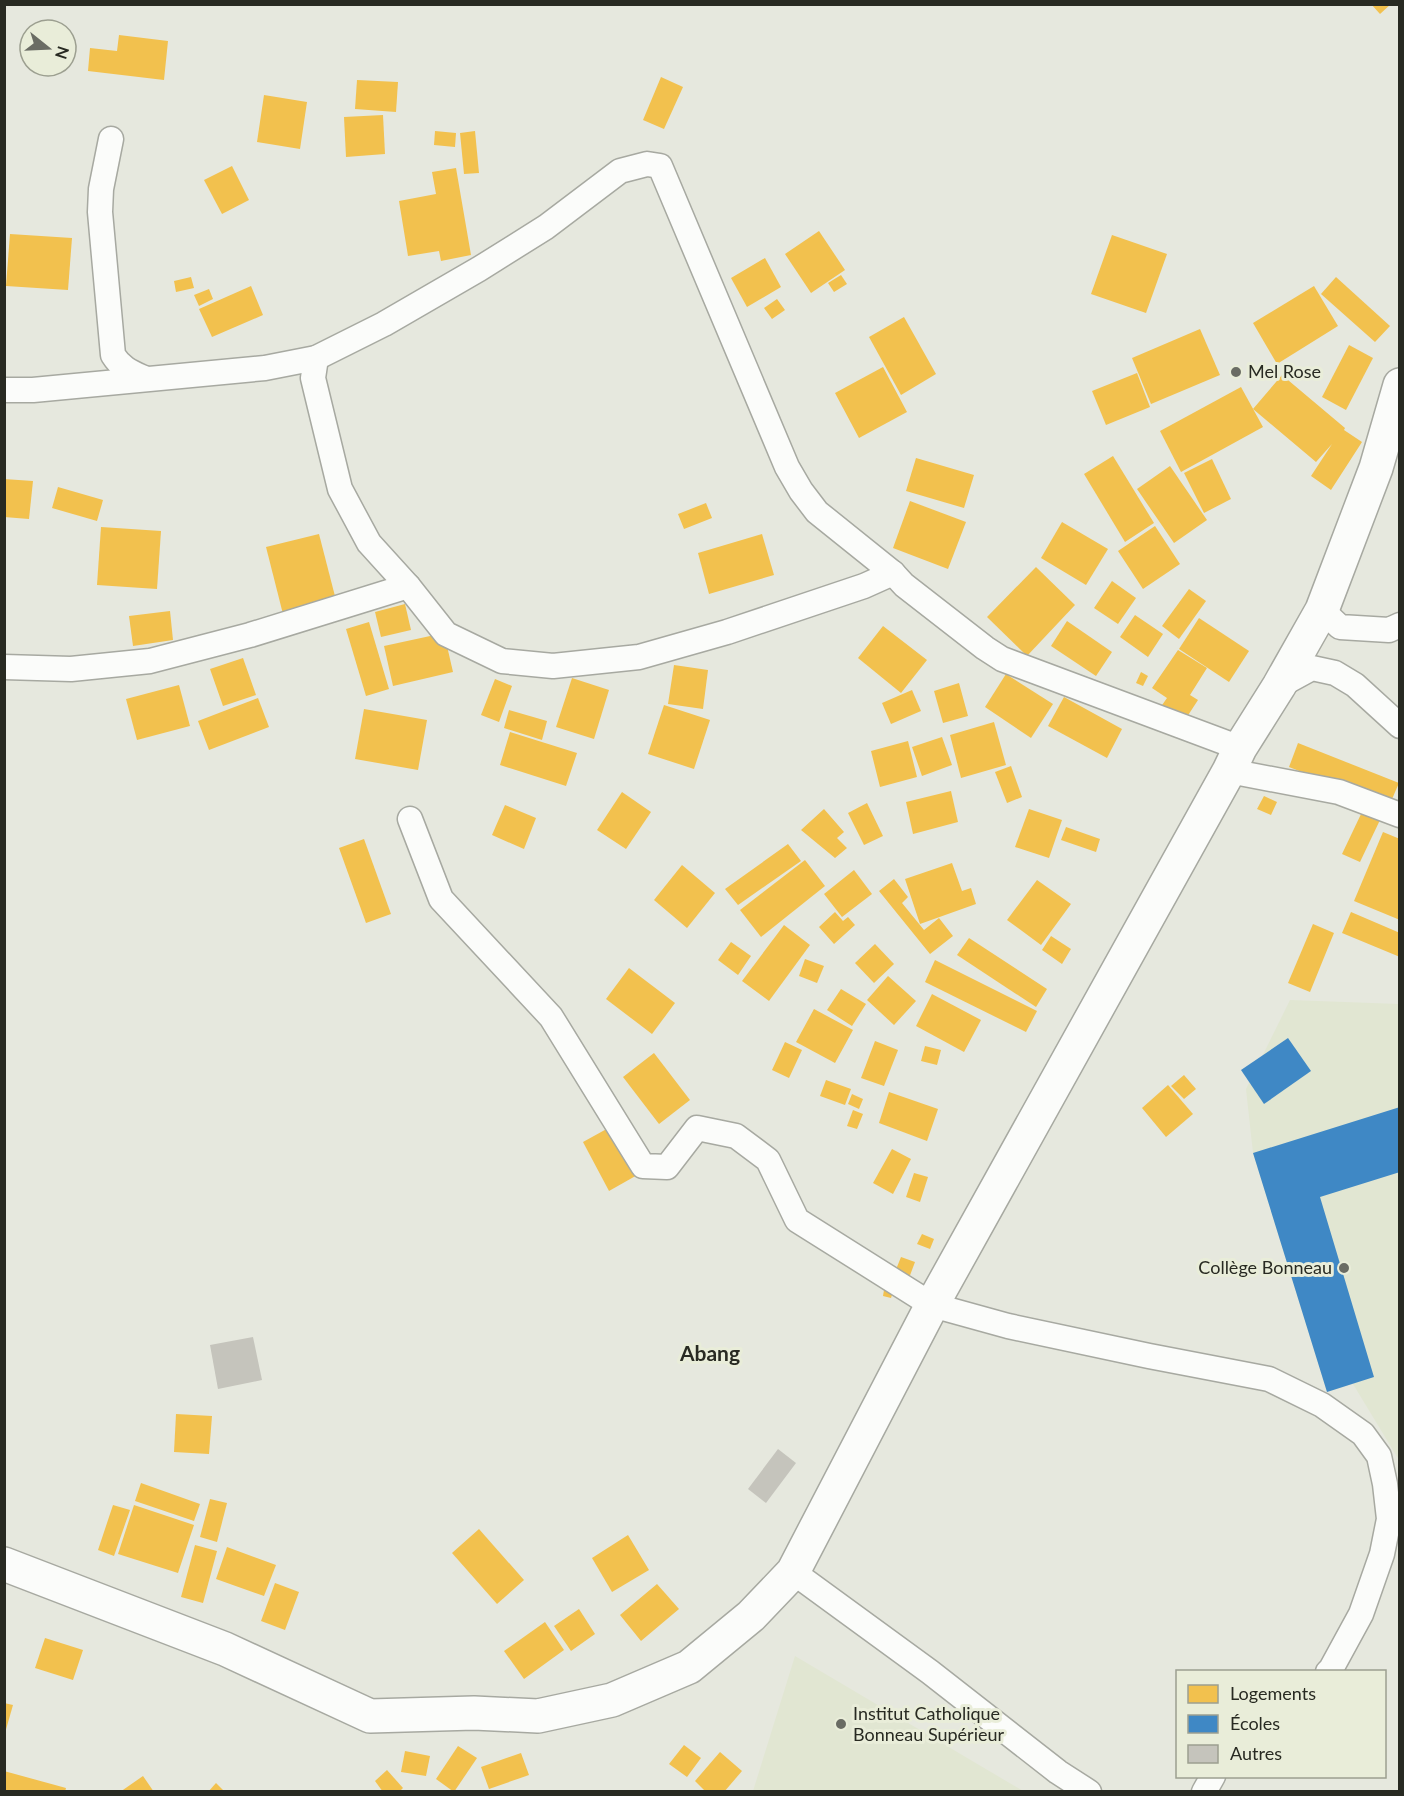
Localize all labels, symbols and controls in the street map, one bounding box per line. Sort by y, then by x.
north arrow [18,18,78,78]
text: N [52,44,74,62]
place label: Mel Rose [1248,360,1321,382]
marker: Mel Rose [1229,365,1243,379]
place label: Collège Bonneau [1198,1256,1332,1278]
marker: Collège Bonneau [1337,1261,1351,1275]
district label: Abang [679,1340,740,1365]
legend [1176,1670,1386,1778]
text: Logements [1230,1682,1316,1704]
place label: Institut Catholique Bonneau Supérieur [853,1702,1005,1745]
text: Écoles [1230,1712,1280,1734]
marker: Institut Catholique Bonneau Supérieur [834,1717,848,1731]
text: Autres [1230,1742,1282,1764]

